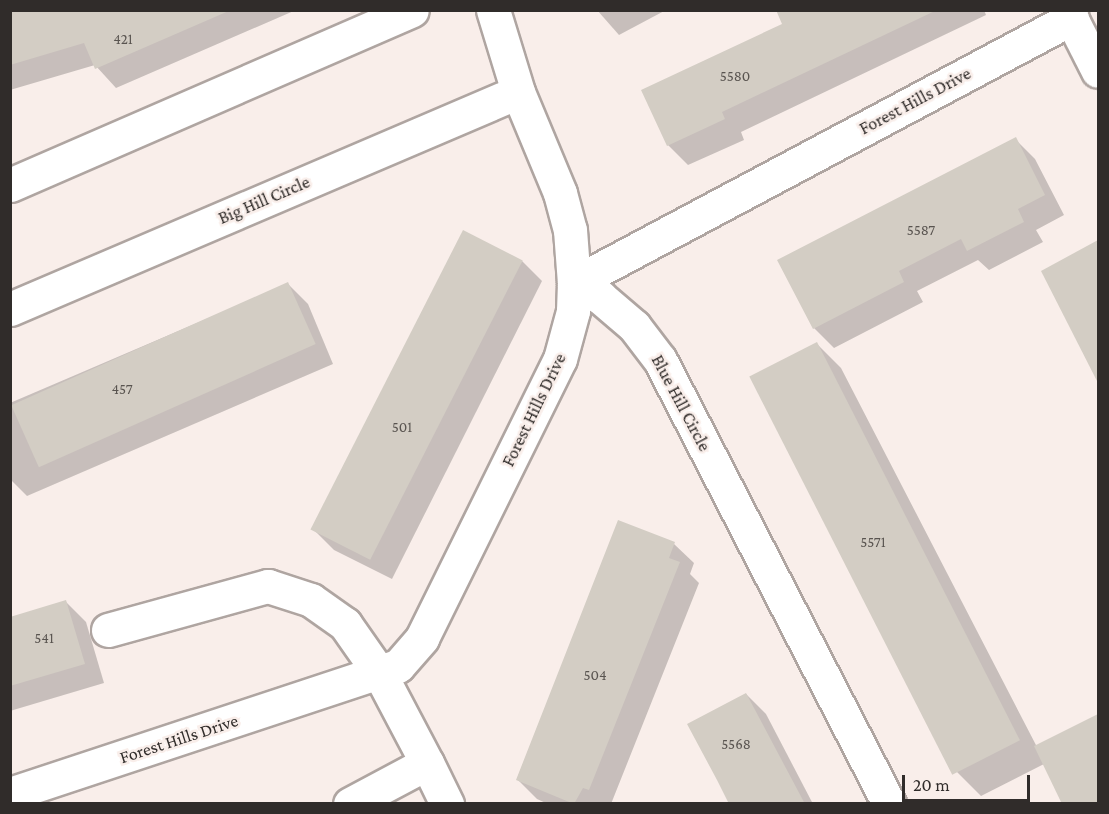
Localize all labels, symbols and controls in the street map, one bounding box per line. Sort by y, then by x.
house number: 421 [113,31,133,49]
street label: Forest Hills Drive [855,63,975,139]
house number: 5580 [720,68,750,86]
street label: Big Hill Circle [215,171,313,229]
house number: 5587 [907,222,935,240]
street label: Forest Hills Drive [497,350,571,470]
street label: Blue Hill Circle [647,351,715,455]
house number: 457 [111,381,133,399]
house number: 501 [392,419,412,437]
house number: 5571 [860,534,886,552]
house number: 541 [34,630,54,648]
house number: 504 [583,667,607,685]
street label: Forest Hills Drive [117,710,241,768]
house number: 5568 [721,736,751,754]
scale bar [905,763,1032,801]
text: 20 m [913,775,950,795]

